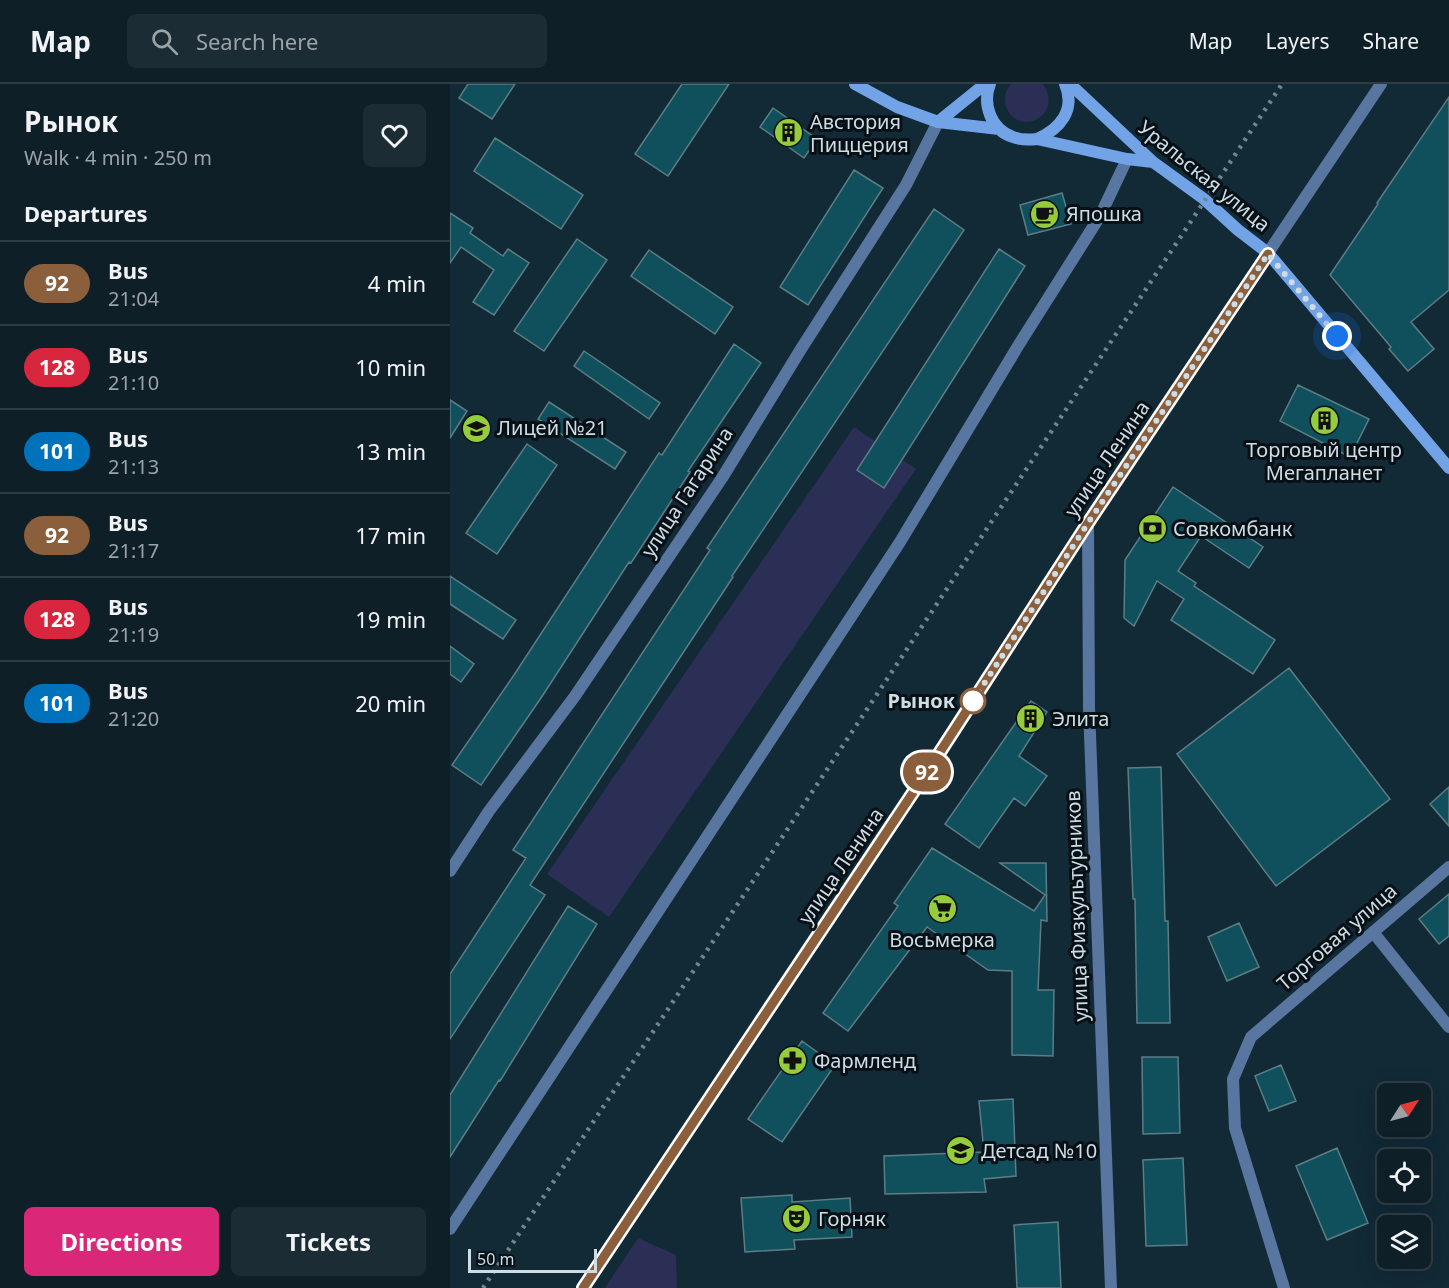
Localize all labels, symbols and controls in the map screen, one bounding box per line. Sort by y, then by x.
search box [127,14,547,68]
text: Map [30,22,91,60]
icon: search [148,25,181,58]
text: Search here [196,26,318,56]
text: Map [1189,27,1233,55]
text: Layers [1266,27,1330,55]
text: Share [1363,27,1419,55]
text: Рынок [24,102,118,140]
button: heart [363,104,426,167]
place label: Австория Пиццерия [810,108,909,158]
street label: Уральская улица [1133,114,1276,237]
building icon: Австория Пиццерия [773,117,805,149]
text: Walk · 4 min · 250 m [24,144,212,171]
text: Departures [24,198,148,228]
cafe icon: Япошка [1029,198,1061,230]
place label: Япошка [1066,200,1142,227]
text: Bus [108,255,148,285]
text: 4 min [368,268,426,298]
text: 92 [45,269,69,297]
text: 21:04 [108,285,159,312]
your location [1322,321,1352,351]
text: Bus [108,339,148,369]
text: 10 min [355,352,426,382]
text: 128 [39,353,75,381]
text: 21:10 [108,369,159,396]
street label: улица Ленина [1058,395,1156,522]
building icon: Торговый центр Мегапланет [1308,404,1340,436]
school or university icon: Лицей №21 [460,412,492,444]
place label: Лицей №21 [497,414,608,441]
street label: улица Гагарина [634,421,739,562]
text: Bus [108,423,148,453]
text: 13 min [355,436,426,466]
place label: Торговый центр Мегапланет [1246,436,1402,486]
text: 101 [39,437,75,465]
text: 21:13 [108,453,159,480]
text: Bus [108,507,148,537]
bank icon: Совкомбанк [1136,513,1168,545]
place label: Совкомбанк [1173,515,1293,542]
text: 17 min [355,520,426,550]
text: 92 [45,521,69,549]
text: 21:17 [108,537,159,564]
text: Bus [108,591,148,621]
text: 19 min [355,604,426,634]
text: 128 [39,605,75,633]
text: 21:19 [108,621,159,648]
text: Bus [108,675,148,705]
place label: Рынок [888,687,956,714]
text: 20 min [355,688,426,718]
marker: Рынок [960,688,986,714]
text: 101 [39,689,75,717]
building icon: Элита [1015,703,1047,735]
text: 21:20 [108,705,159,732]
place label: Элита [1052,705,1109,732]
line badge: 92 [900,752,954,792]
text: 92 [915,758,939,786]
street label: улица Физкультурников [1059,790,1094,1022]
street label: улица Ленина [792,802,890,929]
street label: Торговая улица [1271,877,1402,996]
supermarket icon: Восьмерка [926,893,958,925]
place label: Восьмерка [889,926,995,953]
pharmacy icon: Фармленд [777,1045,809,1077]
place label: Фармленд [814,1047,916,1074]
north arrow [1377,1083,1431,1137]
map controls [1377,1083,1431,1269]
school or university icon: Детсад №10 [944,1135,976,1167]
place label: Детсад №10 [981,1137,1097,1164]
button: locate [1377,1149,1431,1203]
theatre icon: Горняк [781,1203,813,1235]
place label: Горняк [818,1205,886,1232]
button: Directions [24,1207,219,1276]
button: Tickets [231,1207,426,1276]
button: layers [1377,1215,1431,1269]
scale bar [468,1246,597,1274]
text: 50 m [477,1248,514,1270]

